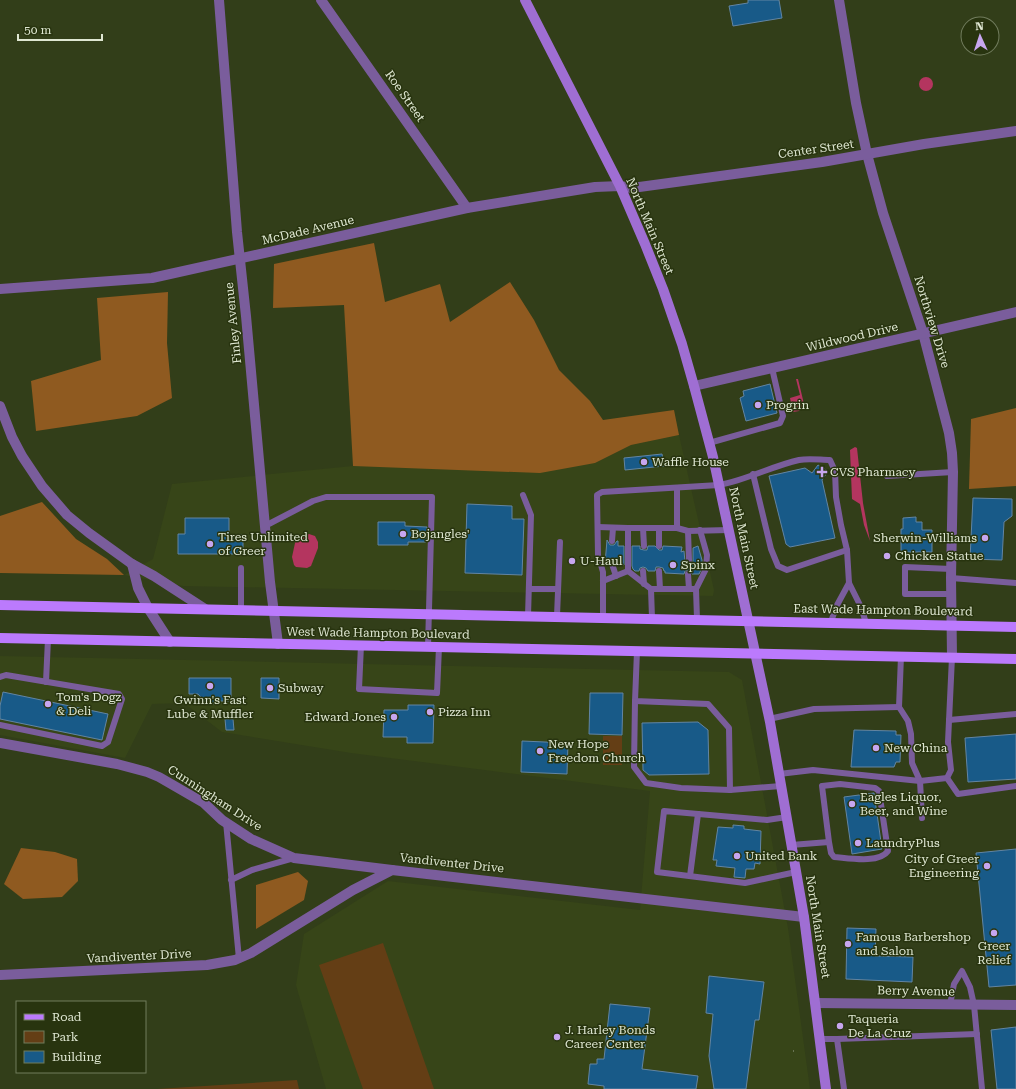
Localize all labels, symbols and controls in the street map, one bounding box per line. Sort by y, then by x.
scale bar [18,16,102,42]
north arrow [960,16,1000,56]
text: N [975,20,985,33]
text: 50 m [24,23,51,37]
street label: Roe Street [382,68,428,125]
street label: Center Street [777,137,855,161]
street label: North Main Street [623,175,677,277]
street label: McDade Avenue [261,213,356,247]
street label: Northview Drive [911,274,953,370]
street label: Finley Avenue [222,281,244,364]
street label: Wildwood Drive [805,320,900,354]
place label: Progrin [766,398,809,412]
marker: Progrin [753,400,763,410]
place label: Waffle House [652,455,729,469]
marker: Waffle House [639,457,649,467]
place label: CVS Pharmacy [830,465,917,479]
marker: CVS Pharmacy [817,467,827,477]
street label: North Main Street [726,486,762,591]
place label: Bojangles' [411,527,470,541]
marker: Bojangles' [398,529,408,539]
place label: Tires Unlimited of Greer [218,530,308,558]
place label: Sherwin-Williams [873,531,977,545]
marker: Sherwin-Williams [980,533,990,543]
marker: Tires Unlimited of Greer [205,539,215,549]
place label: Chicken Statue [895,549,984,563]
marker: Chicken Statue [882,551,892,561]
place label: U-Haul [580,554,623,568]
marker: U-Haul [567,556,577,566]
place label: Spinx [681,558,715,572]
marker: Spinx [668,560,678,570]
street label: East Wade Hampton Boulevard [793,601,973,619]
street label: West Wade Hampton Boulevard [286,624,470,642]
marker: Gwinn's Fast Lube & Muffler [205,681,215,691]
place label: Subway [278,681,324,695]
marker: Subway [265,683,275,693]
place label: Tom's Dogz & Deli [56,690,122,718]
place label: Gwinn's Fast Lube & Muffler [167,693,253,721]
marker: Tom's Dogz & Deli [43,699,53,709]
place label: Pizza Inn [438,705,491,719]
marker: Pizza Inn [425,707,435,717]
place label: Edward Jones [305,710,386,724]
marker: Edward Jones [389,712,399,722]
place label: New Hope Freedom Church [548,737,645,765]
place label: New China [884,741,948,755]
marker: New China [871,743,881,753]
marker: New Hope Freedom Church [535,746,545,756]
street label: Cunningham Drive [165,762,265,834]
place label: Eagles Liquor, Beer, and Wine [860,790,948,818]
marker: Eagles Liquor, Beer, and Wine [847,799,857,809]
place label: LaundryPlus [866,836,940,850]
marker: LaundryPlus [853,838,863,848]
place label: United Bank [745,849,818,863]
street label: Vandiventer Drive [399,851,505,875]
marker: United Bank [732,851,742,861]
place label: City of Greer Engineering [904,852,979,880]
marker: City of Greer Engineering [982,861,992,871]
street label: North Main Street [803,875,833,980]
marker: Greer Relief [989,928,999,938]
place label: Famous Barbershop and Salon [856,930,971,958]
marker: Famous Barbershop and Salon [843,939,853,949]
place label: Greer Relief [977,939,1011,967]
street label: Vandiventer Drive [86,946,192,966]
street label: Berry Avenue [877,983,955,999]
legend [16,1001,146,1073]
text: Road [52,1010,82,1024]
place label: Taqueria De La Cruz [848,1012,911,1040]
marker: Taqueria De La Cruz [835,1021,845,1031]
place label: J. Harley Bonds Career Center [565,1023,655,1051]
text: Park [52,1030,79,1044]
marker: J. Harley Bonds Career Center [552,1032,562,1042]
text: Building [52,1050,101,1064]

